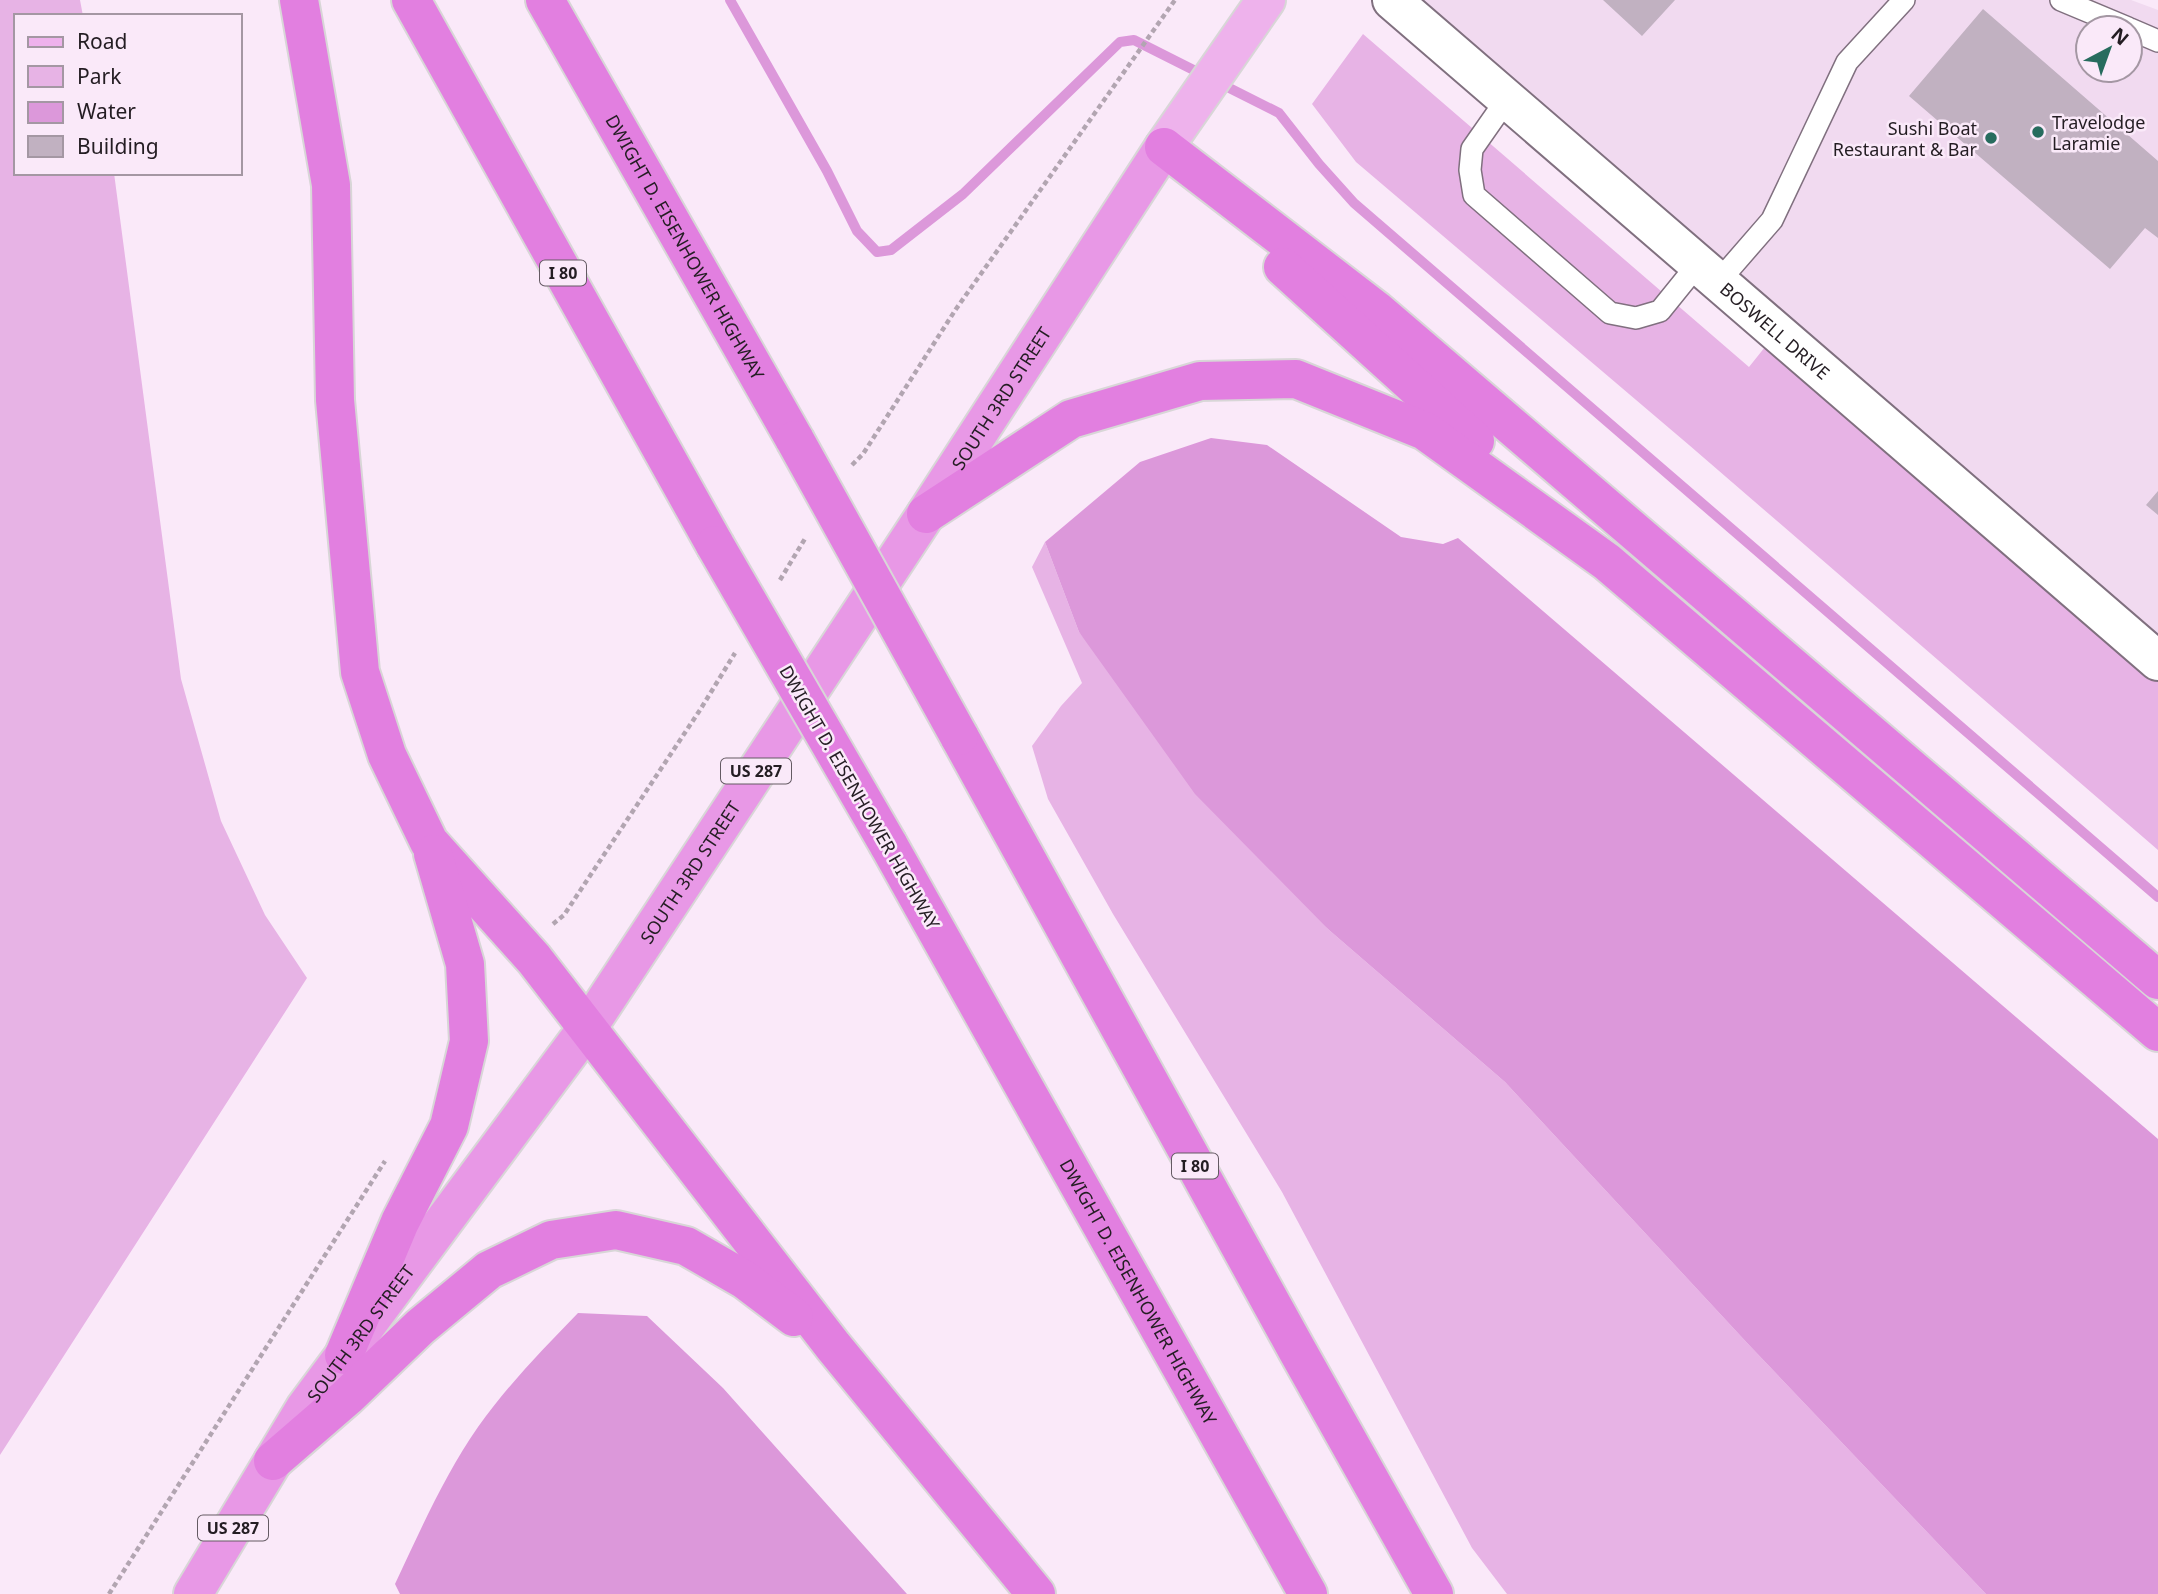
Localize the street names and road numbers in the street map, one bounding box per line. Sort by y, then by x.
street label: DWIGHT D. EISENHOWER HIGHWAY [600,110,771,384]
road number: I 80 [540,260,586,286]
street label: BOSWELL DRIVE [1715,277,1835,384]
street label: SOUTH 3RD STREET [946,322,1056,474]
street label: DWIGHT D. EISENHOWER HIGHWAY [774,661,946,934]
road number: US 287 [721,758,791,784]
street label: SOUTH 3RD STREET [634,797,746,948]
street label: DWIGHT D. EISENHOWER HIGHWAY [1055,1154,1223,1430]
road number: I 80 [1172,1154,1218,1178]
street label: SOUTH 3RD STREET [301,1260,419,1407]
road number: US 287 [198,1516,268,1540]

